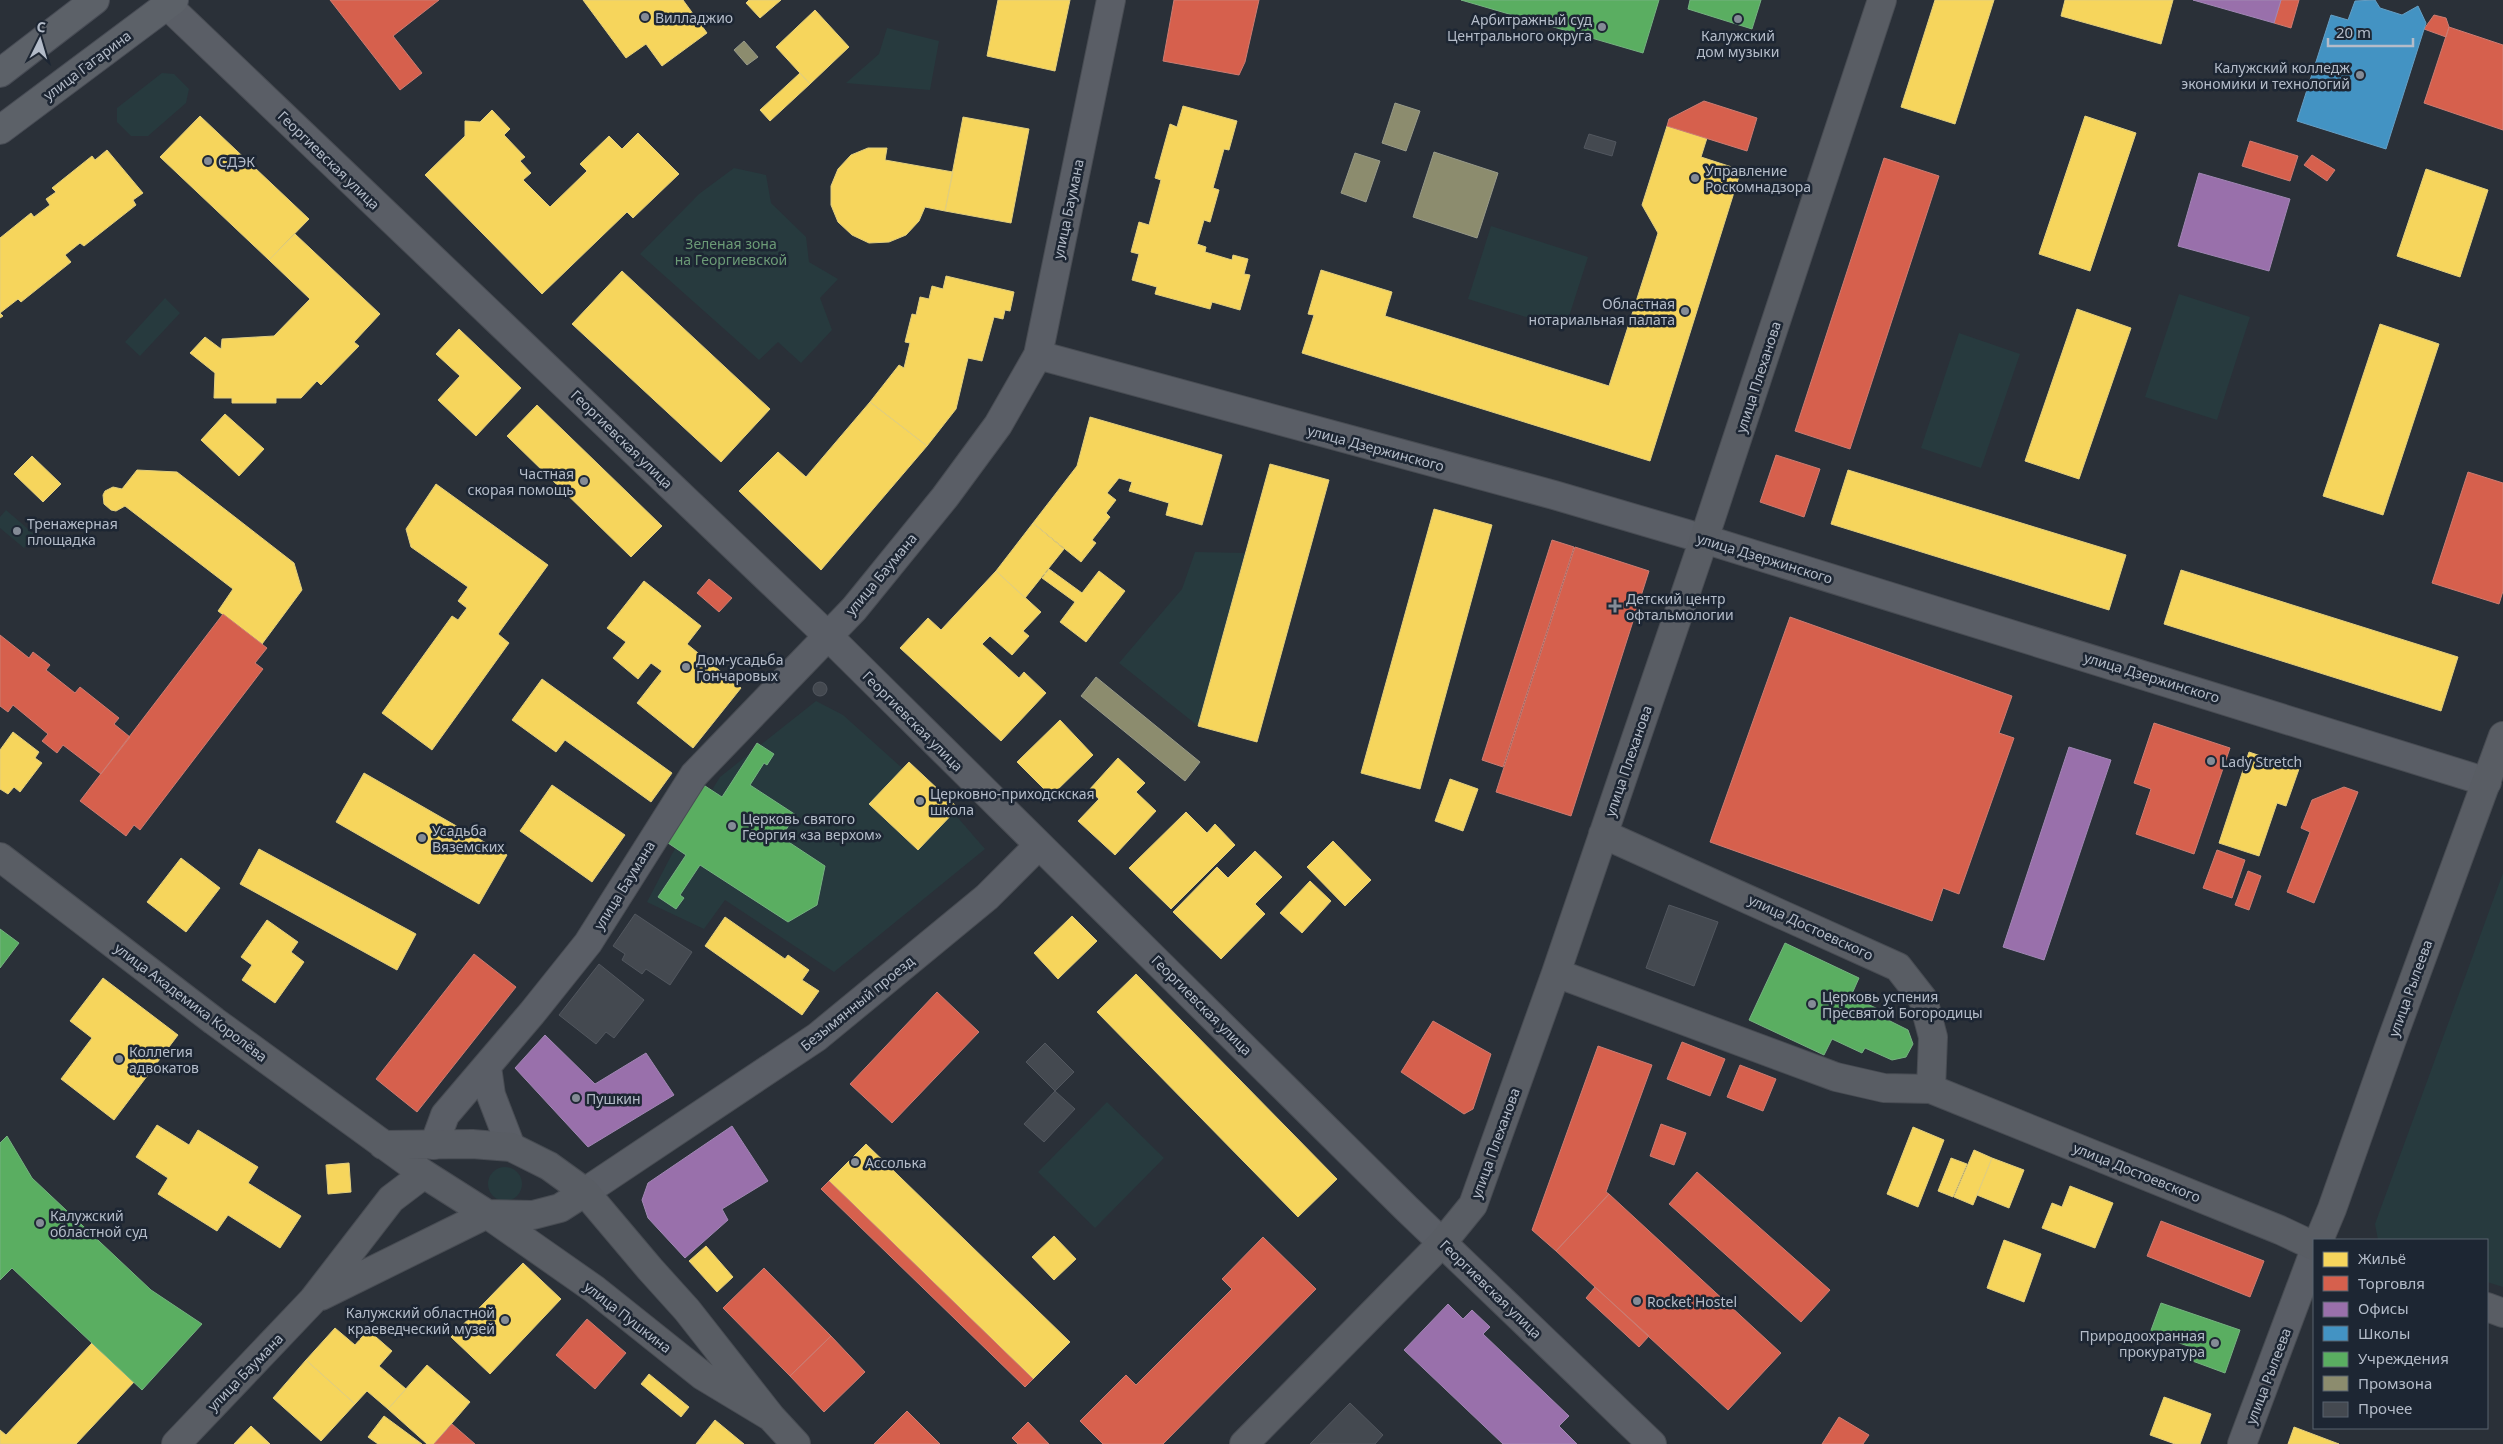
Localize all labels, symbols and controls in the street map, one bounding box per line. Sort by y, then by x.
place label: Вилладжио [655,8,733,27]
place label: Арбитражный суд Центрального округа [1447,10,1593,45]
marker: Вилладжио [639,11,651,23]
marker: Калужский дом музыки [1732,13,1744,25]
north arrow [15,15,65,65]
scale bar [2328,15,2413,47]
text: С [36,17,47,36]
marker: Арбитражный суд Центрального округа [1596,21,1608,33]
text: 20 m [2336,22,2371,42]
street label: улица Гагарина [39,26,135,104]
place label: Калужский дом музыки [1697,26,1779,61]
place label: Калужский колледж экономики и технологий [2181,58,2350,93]
marker: Калужский колледж экономики и технологий [2354,69,2366,81]
street label: Георгиевская улица [274,106,384,214]
place label: СДЭК [218,152,255,171]
marker: СДЭК [202,155,214,167]
street label: улица Баумана [1048,157,1088,261]
place label: Управление Роскомнадзора [1705,161,1811,196]
marker: Управление Роскомнадзора [1689,172,1701,184]
park label: Зеленая зона на Георгиевской [675,234,787,269]
place label: Областная нотариальная палата [1529,294,1675,329]
marker: Областная нотариальная палата [1679,305,1691,317]
street label: улица Плеханова [1731,319,1785,435]
street label: Георгиевская улица [567,385,677,493]
street label: улица Дзержинского [1305,421,1447,475]
place label: Частная скорая помощь [468,464,574,499]
marker: Частная скорая помощь [578,475,590,487]
place label: Тренажерная площадка [27,514,118,549]
marker: Тренажерная площадка [11,525,23,537]
street label: улица Дзержинского [1695,528,1835,588]
street label: улица Баумана [841,529,921,619]
place label: Детский центр офтальмологии [1626,589,1734,624]
marker: Детский центр офтальмологии [1608,599,1622,613]
street label: улица Дзержинского [2082,647,2222,707]
place label: Дом-усадьба Гончаровых [696,650,783,685]
marker: Дом-усадьба Гончаровых [680,661,692,673]
street label: Георгиевская улица [859,667,967,775]
street label: улица Плеханова [1600,703,1656,819]
place label: Lady Stretch [2221,752,2302,771]
marker: Lady Stretch [2205,755,2217,767]
place label: Церковно-приходскская школа [930,784,1095,819]
marker: Церковно-приходскская школа [914,795,926,807]
place label: Церковь святого Георгия «за верхом» [742,809,882,844]
marker: Церковь святого Георгия «за верхом» [726,820,738,832]
place label: Усадьба Вяземских [432,821,505,856]
marker: Усадьба Вяземских [416,832,428,844]
street label: улица Баумана [589,837,659,933]
street label: улица Достоевского [1745,890,1877,964]
street label: улица Рылеева [2384,937,2436,1039]
street label: улица Академика Королёва [111,938,271,1066]
street label: Безымянный проезд [796,951,918,1055]
street label: Георгиевская улица [1148,951,1256,1059]
place label: Церковь успения Пресвятой Богородицы [1822,987,1983,1022]
marker: Церковь успения Пресвятой Богородицы [1806,998,1818,1010]
place label: Коллегия адвокатов [129,1042,199,1077]
marker: Коллегия адвокатов [113,1053,125,1065]
street label: улица Плеханова [1466,1085,1524,1201]
place label: Пушкин [586,1089,641,1108]
marker: Пушкин [570,1092,582,1104]
street label: улица Достоевского [2071,1138,2203,1206]
place label: Ассолька [865,1153,926,1172]
marker: Ассолька [849,1156,861,1168]
place label: Калужский областной суд [50,1206,148,1241]
marker: Калужский областной суд [34,1217,46,1229]
street label: Георгиевская улица [1436,1235,1546,1343]
legend [2313,1239,2488,1429]
text: Жильё [2358,1248,2406,1268]
text: Торговля [2358,1273,2425,1293]
street label: улица Пушкина [580,1277,676,1357]
place label: Rocket Hostel [1647,1292,1737,1311]
marker: Rocket Hostel [1631,1295,1643,1307]
text: Офисы [2358,1298,2409,1318]
place label: Калужский областной краеведческий музей [346,1303,495,1338]
marker: Калужский областной краеведческий музей [499,1314,511,1326]
text: Школы [2358,1323,2410,1343]
street label: улица Рылеева [2241,1325,2295,1427]
place label: Природоохранная прокуратура [2079,1326,2205,1361]
street label: улица Баумана [203,1329,287,1415]
marker: Природоохранная прокуратура [2209,1337,2221,1349]
text: Учреждения [2358,1348,2449,1368]
text: Промзона [2358,1373,2432,1393]
text: Прочее [2358,1398,2412,1418]

